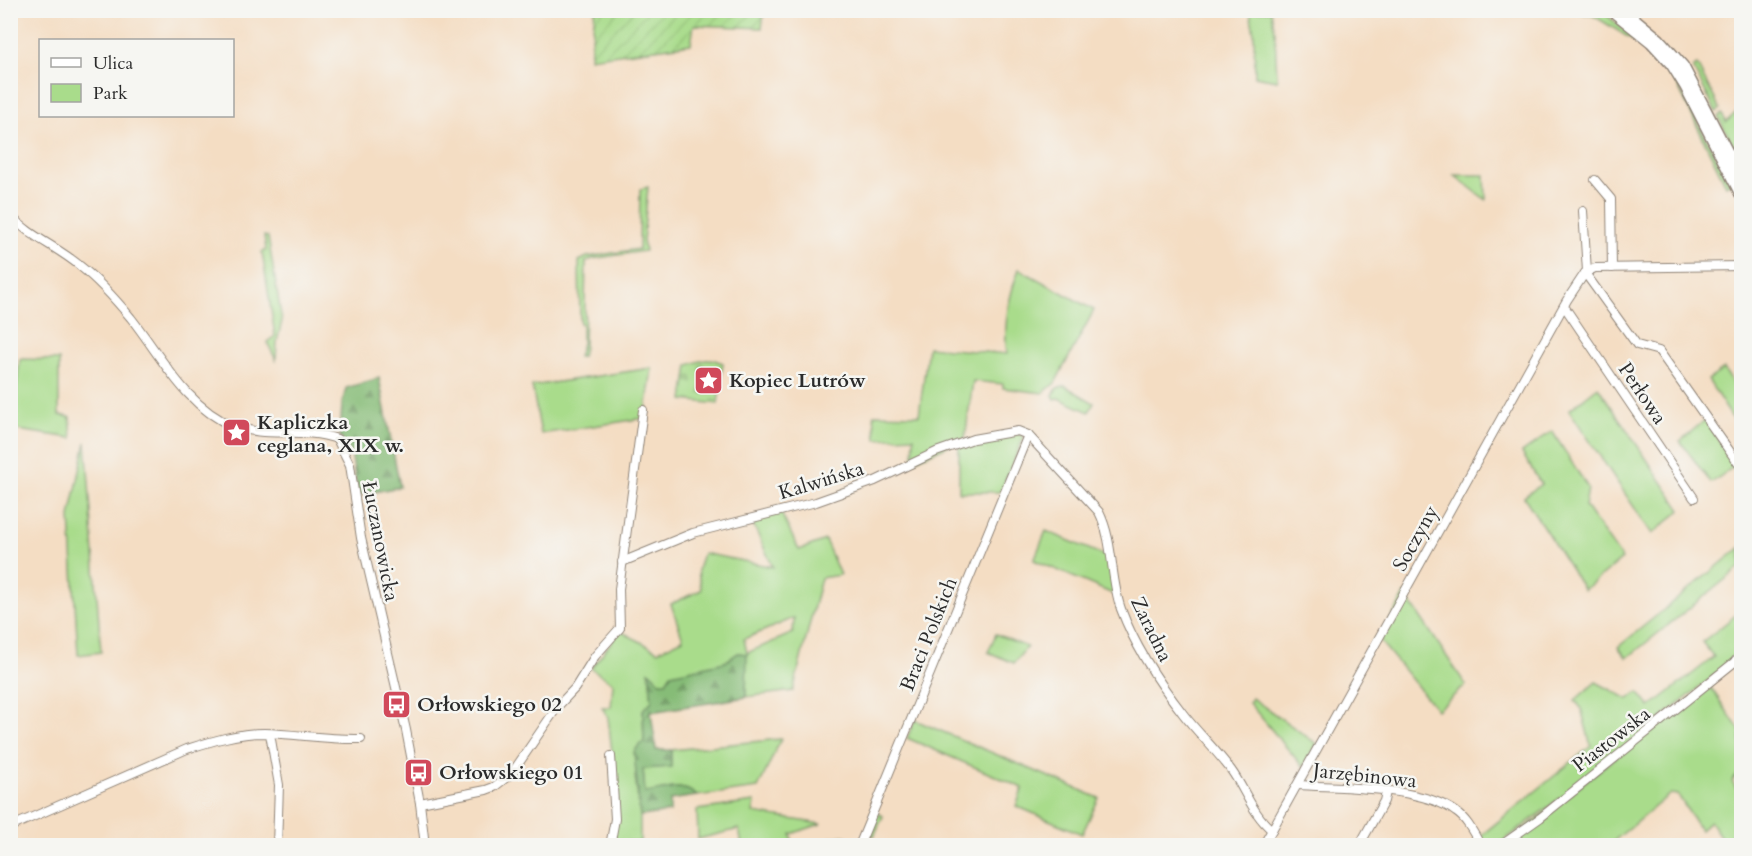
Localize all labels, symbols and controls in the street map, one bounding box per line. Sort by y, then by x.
legend [39,39,234,117]
text: Ulica [93,51,134,76]
text: Park [93,81,128,106]
street label: Perłowa [1612,357,1673,430]
place icon: Kopiec Lutrów [692,364,724,396]
place label: Kopiec Lutrów [729,367,866,394]
place label: Kapliczka ceglana, XIX w. [257,409,404,459]
place icon: Kapliczka ceglana, XIX w. [220,417,252,449]
street label: Kalwińska [775,455,867,506]
street label: Łuczanowicka [356,479,405,604]
street label: Soczyny [1386,500,1445,576]
street label: Braci Polskich [893,573,964,695]
street label: Zaradna [1124,592,1179,667]
bus stop icon: Orłowskiego 02 [380,688,412,720]
place label: Orłowskiego 02 [417,691,562,718]
street label: Piastowska [1567,700,1656,778]
bus stop icon: Orłowskiego 01 [402,756,434,788]
street label: Jarzębinowa [1309,756,1418,794]
place label: Orłowskiego 01 [439,759,584,786]

